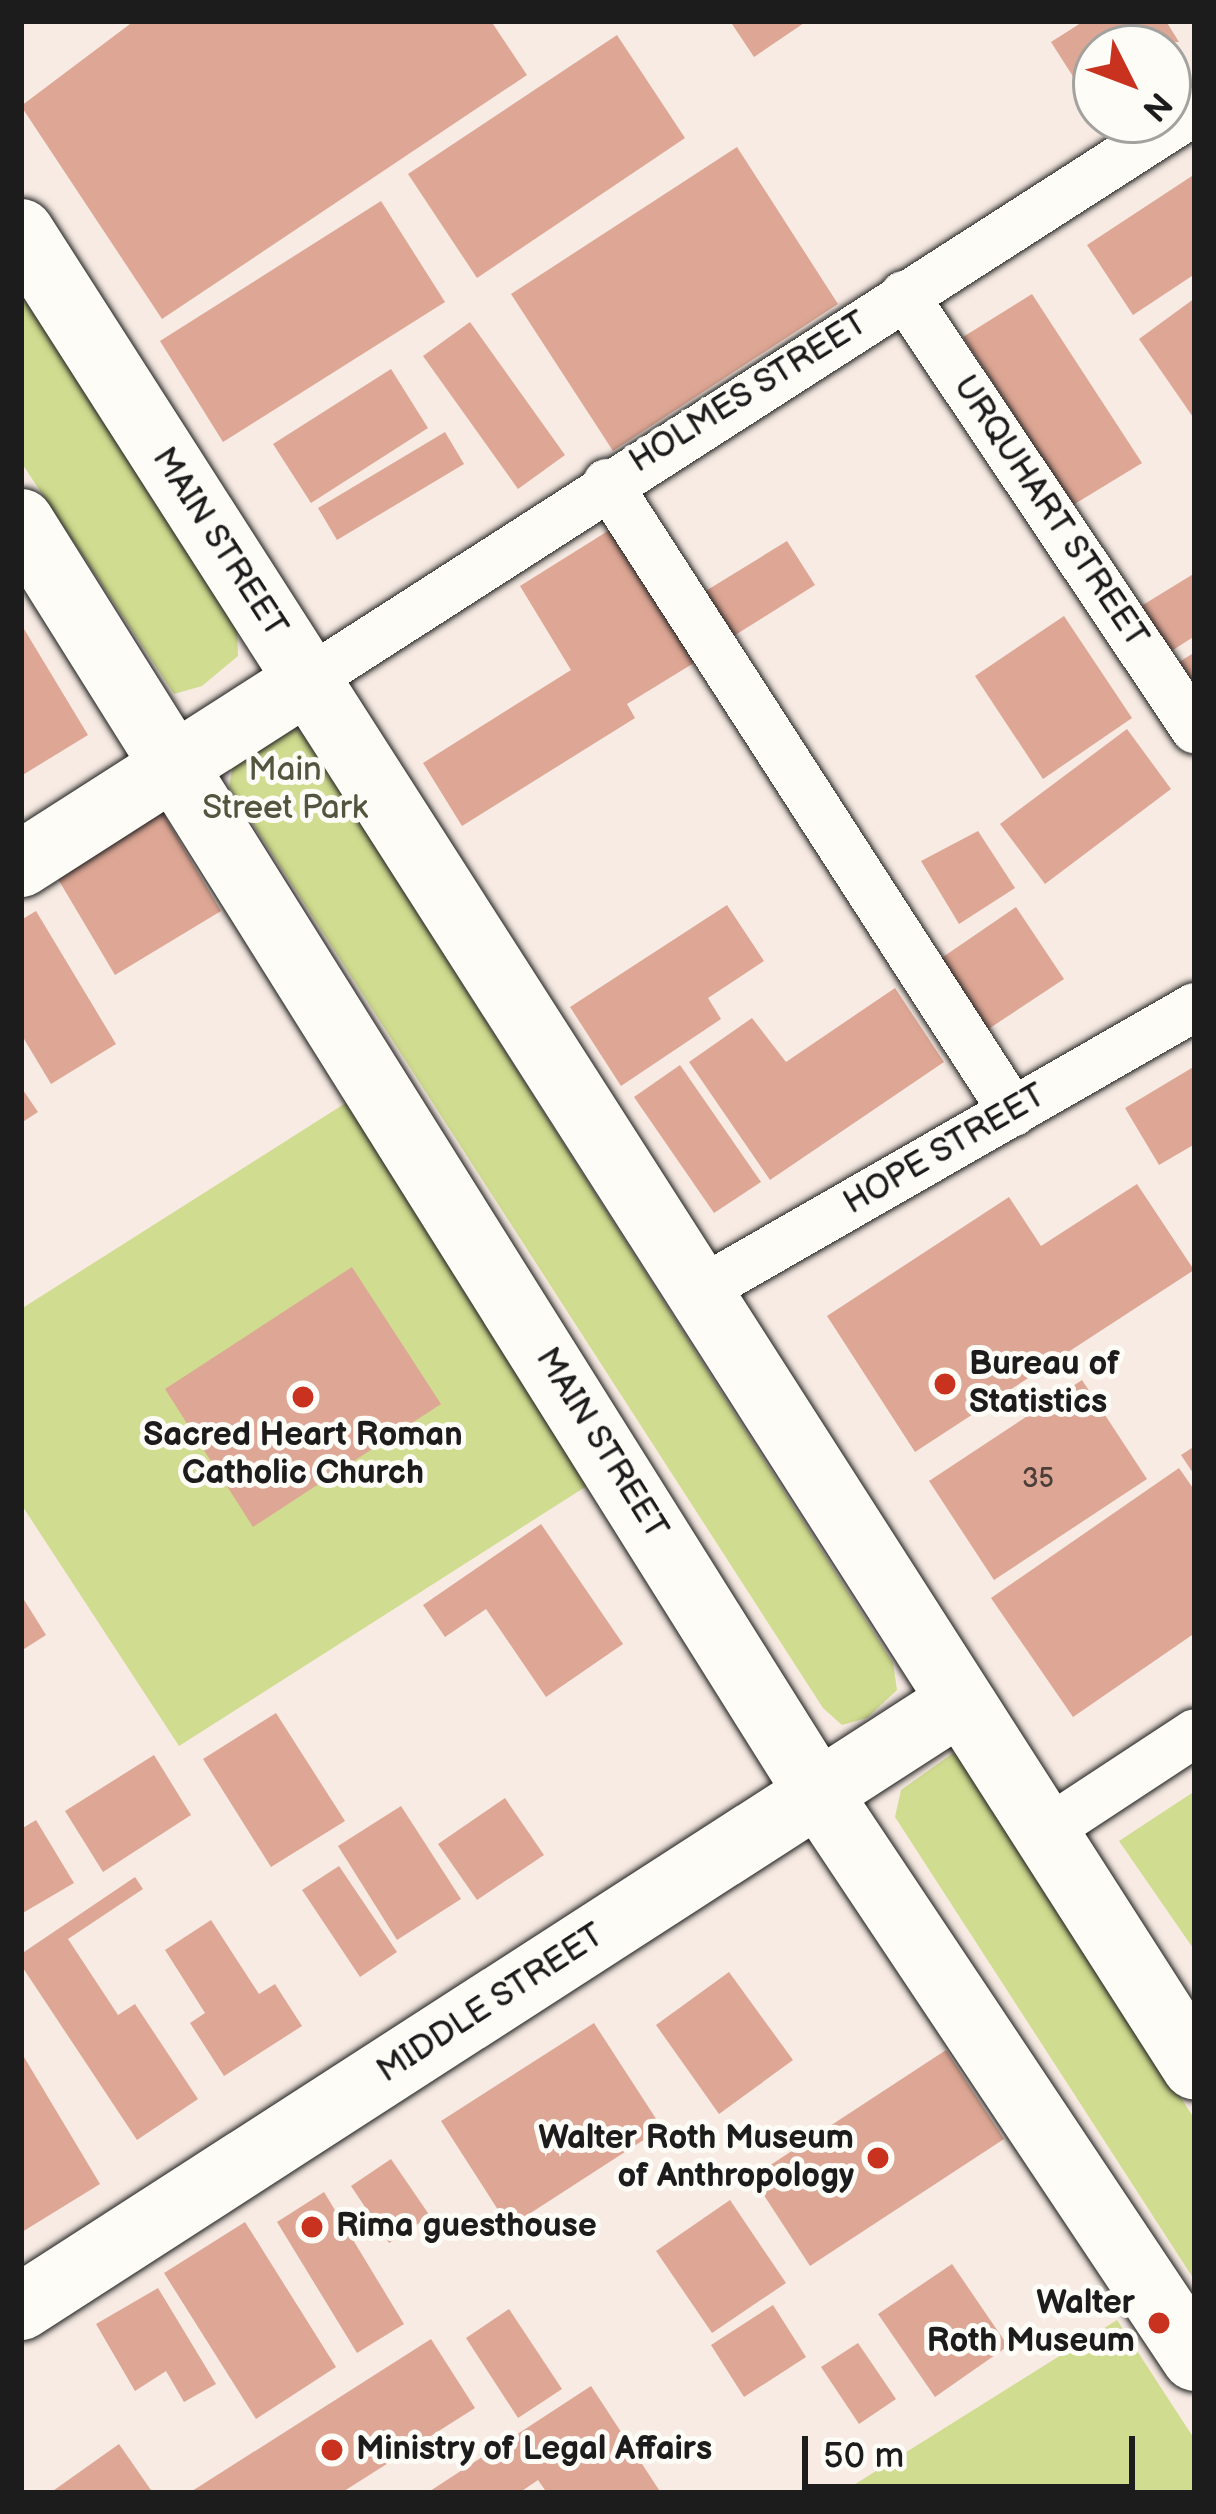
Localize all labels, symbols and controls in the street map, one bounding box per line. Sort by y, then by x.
north arrow [1072,24,1192,144]
text: N [1133,83,1180,129]
street label: HOLMES STREET [623,304,875,482]
street label: URQUHART STREET [944,368,1156,656]
street label: MAIN STREET [143,441,295,645]
park label: Main Street Park [202,751,368,829]
street label: HOPE STREET [837,1076,1053,1224]
street label: MAIN STREET [526,1341,676,1547]
place label: Bureau of Statistics [969,1345,1119,1423]
marker: Bureau of Statistics [932,1371,958,1397]
marker: Sacred Heart Roman Catholic Church [290,1384,316,1410]
place label: Sacred Heart Roman Catholic Church [143,1416,463,1494]
house number: 35 [1022,1464,1054,1496]
street label: MIDDLE STREET [370,1916,612,2092]
place label: Walter Roth Museum of Anthropology [538,2119,854,2197]
marker: Walter Roth Museum of Anthropology [865,2145,891,2171]
place label: Rima guesthouse [336,2207,597,2247]
marker: Rima guesthouse [299,2214,325,2240]
place label: Walter Roth Museum [927,2284,1135,2362]
marker: Walter Roth Museum [1146,2310,1172,2336]
scale bar [808,2412,1141,2486]
place label: Ministry of Legal Affairs [356,2430,713,2470]
text: 50 m [823,2435,904,2478]
marker: Ministry of Legal Affairs [319,2437,345,2463]

